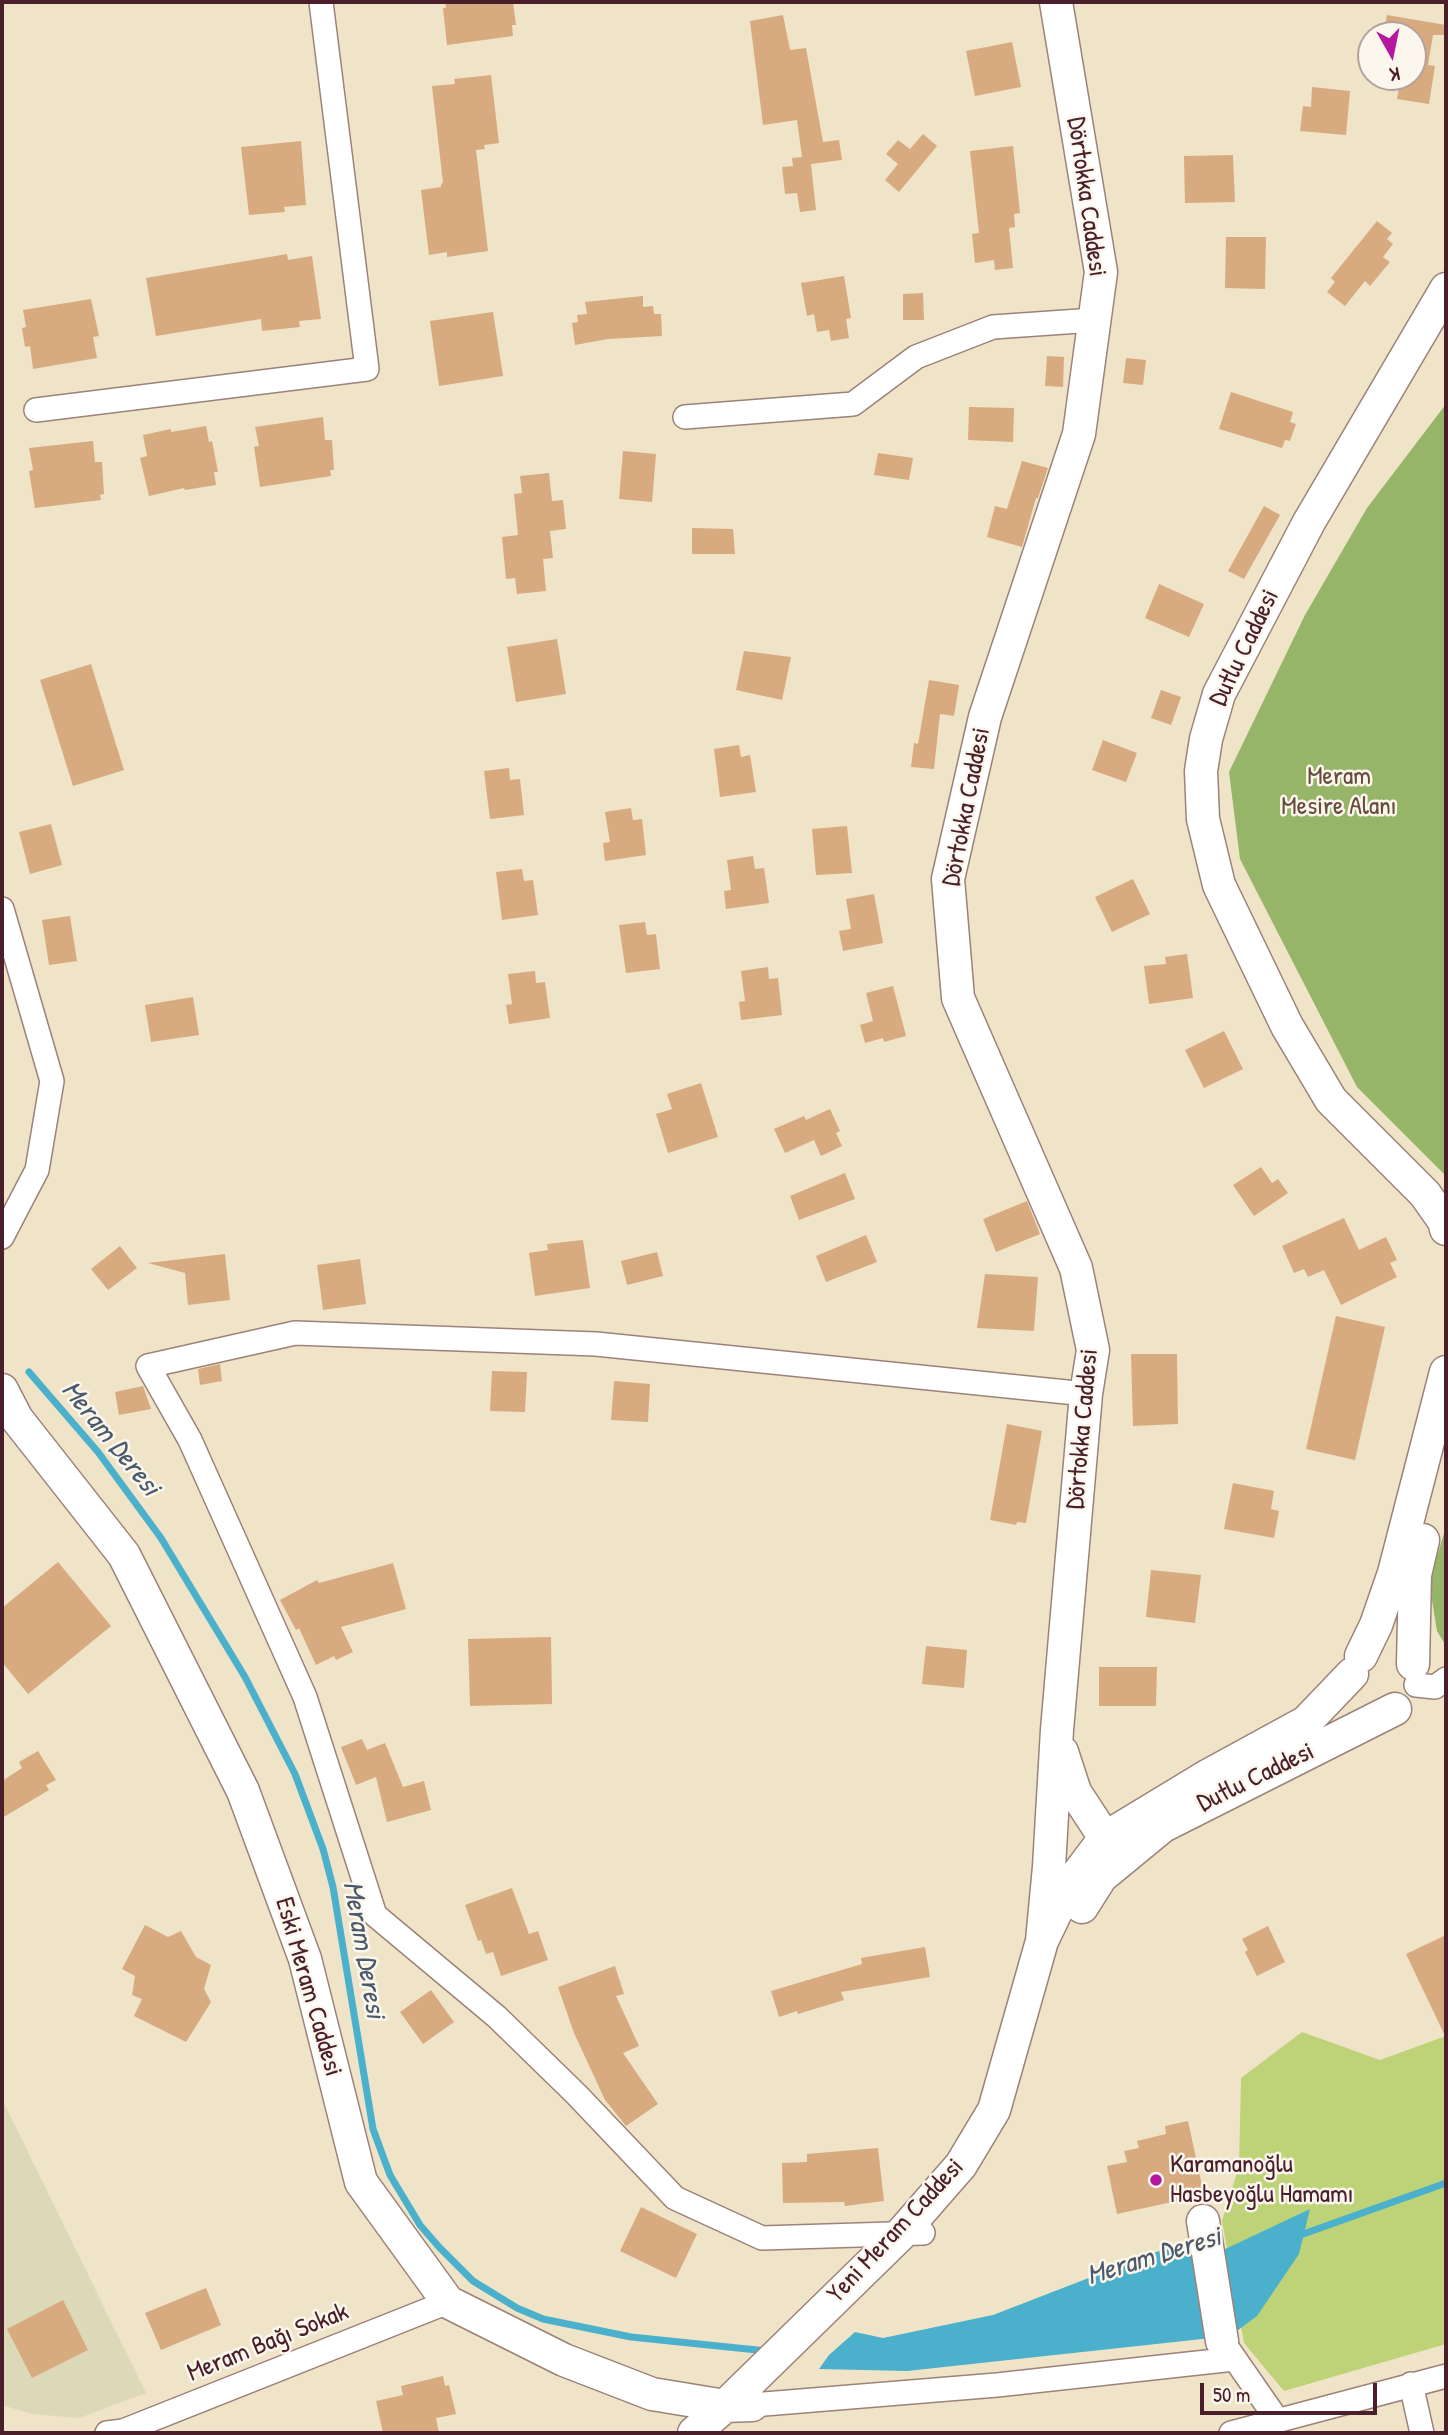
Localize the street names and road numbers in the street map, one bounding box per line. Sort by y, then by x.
street label: Dörtokka Caddesi [1059,115,1113,279]
street label: Dutlu Caddesi [1203,585,1287,711]
street label: Dörtokka Caddesi [936,725,998,889]
street label: Dörtokka Caddesi [1060,1347,1106,1511]
street label: Dutlu Caddesi [1193,1736,1319,1820]
street label: Eski Meram Caddesi [268,1894,348,2080]
street label: Yeni Meram Caddesi [821,2152,971,2310]
street label: Meram Bağı Sokak [183,2297,353,2389]

